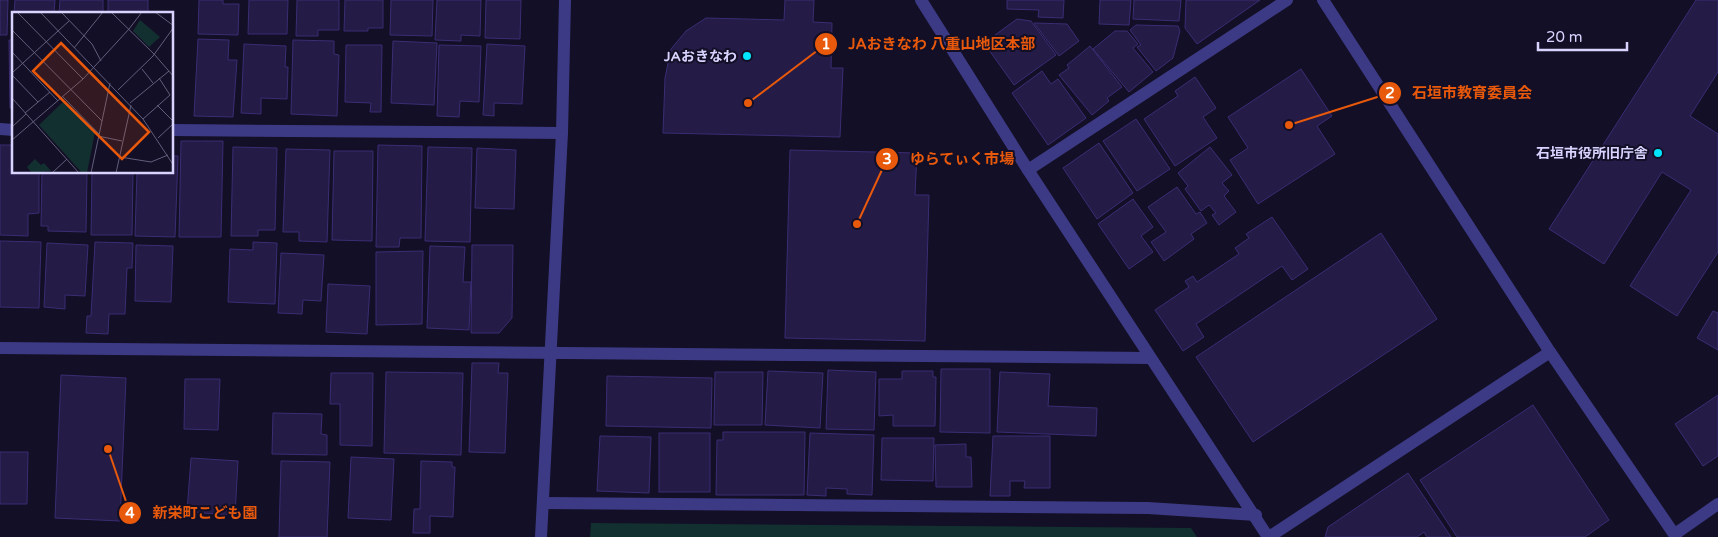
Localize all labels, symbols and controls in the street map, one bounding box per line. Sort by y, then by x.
inset map [12,12,174,174]
scale bar [1538,20,1627,52]
text: 20 m [1546,28,1583,46]
callout: JAおきなわ 八重山地区本部 [814,29,1046,59]
text: 1 [821,35,831,53]
text: JAおきなわ 八重山地区本部 [847,35,1036,53]
place label: JAおきなわ [663,48,737,65]
marker: JAおきなわ [741,50,753,62]
callout: 石垣市教育委員会 [1377,78,1542,108]
text: 2 [1385,84,1395,102]
text: 石垣市教育委員会 [1412,84,1532,102]
callout: ゆらてぃく市場 [874,144,1024,174]
place label: 石垣市役所旧庁舎 [1536,145,1648,162]
marker: 石垣市役所旧庁舎 [1652,147,1664,159]
text: 3 [882,150,892,168]
text: ゆらてぃく市場 [910,150,1014,168]
callout: 新栄町こども園 [118,498,268,528]
text: 4 [125,504,135,522]
text: 新栄町こども園 [152,504,258,522]

